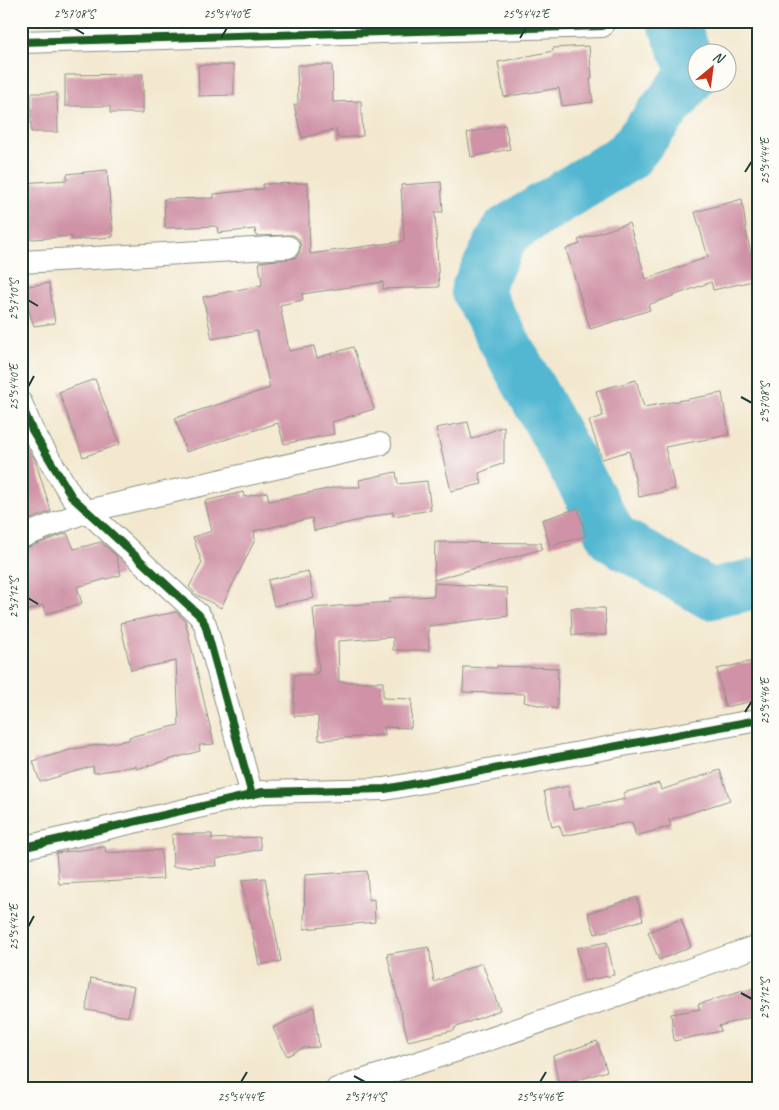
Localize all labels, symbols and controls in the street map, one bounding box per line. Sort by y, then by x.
text: 2°57'08"S [54,6,96,22]
text: 25°54'40"E [204,6,252,22]
text: 25°54'42"E [503,6,551,22]
north arrow [686,42,736,92]
text: N [710,48,728,68]
text: 25°54'44"E [757,136,773,184]
text: 2°57'10"S [6,278,22,320]
text: 25°54'40"E [6,362,22,410]
text: 2°57'08"S [757,381,773,423]
text: 2°57'12"S [6,576,22,618]
text: 25°54'46"E [757,676,773,724]
text: 25°54'42"E [6,902,22,950]
text: 2°57'12"S [757,977,773,1019]
text: 25°54'44"E [218,1089,266,1105]
text: 2°57'14"S [345,1089,387,1105]
text: 25°54'46"E [517,1089,565,1105]

